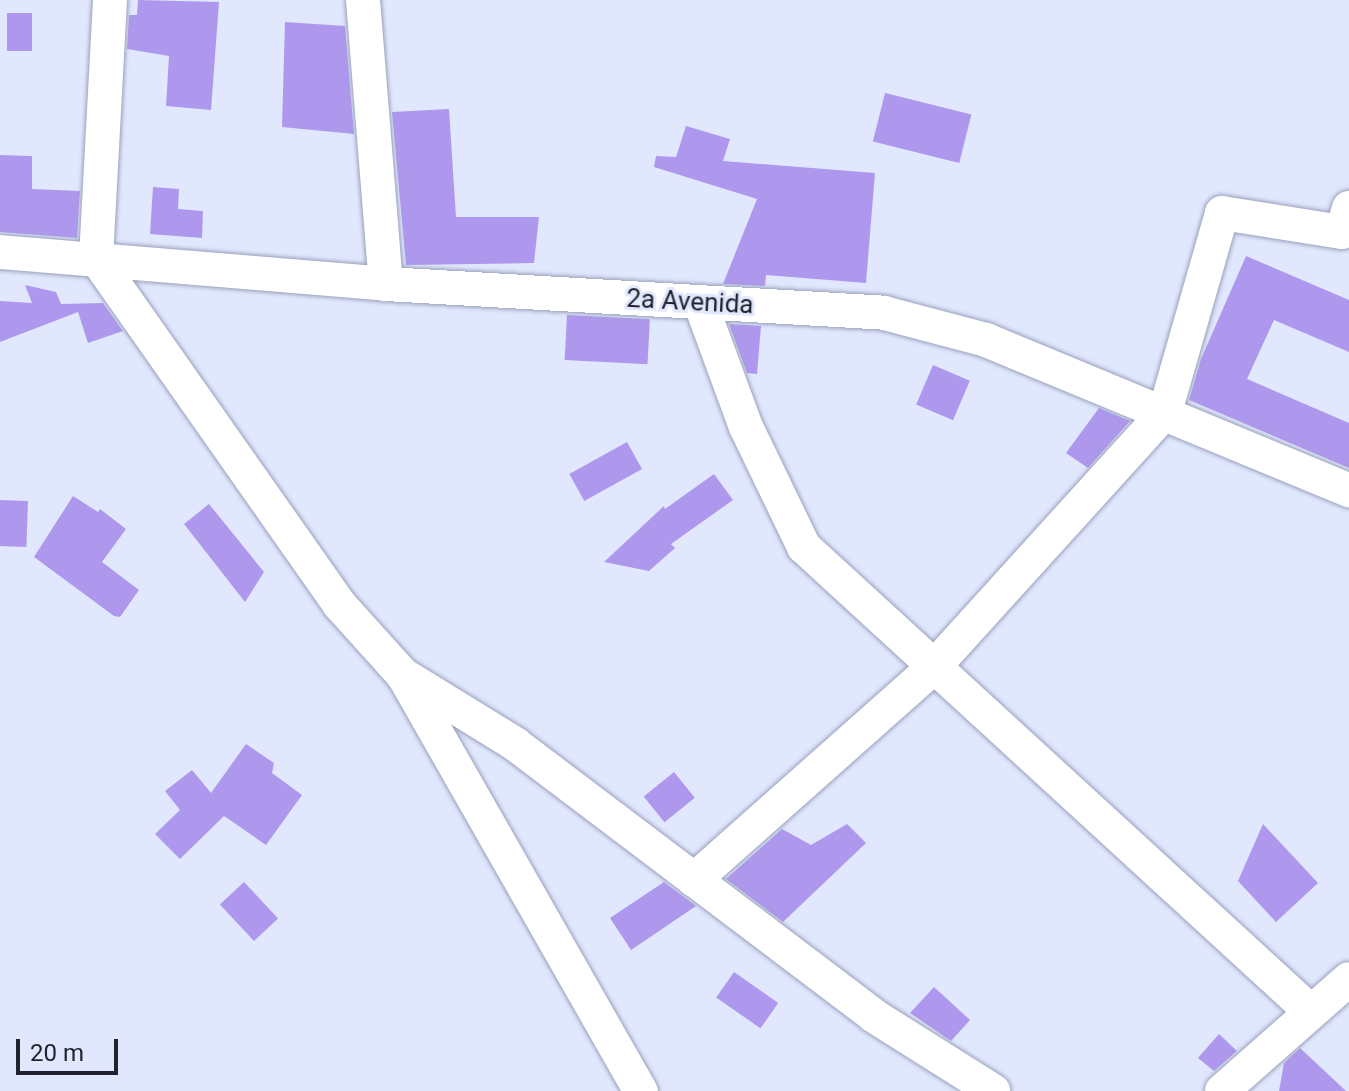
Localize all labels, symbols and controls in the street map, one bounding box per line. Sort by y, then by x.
street label: 2a Avenida [626,283,754,321]
scale bar [20,1023,122,1073]
text: 20 m [30,1039,84,1067]

